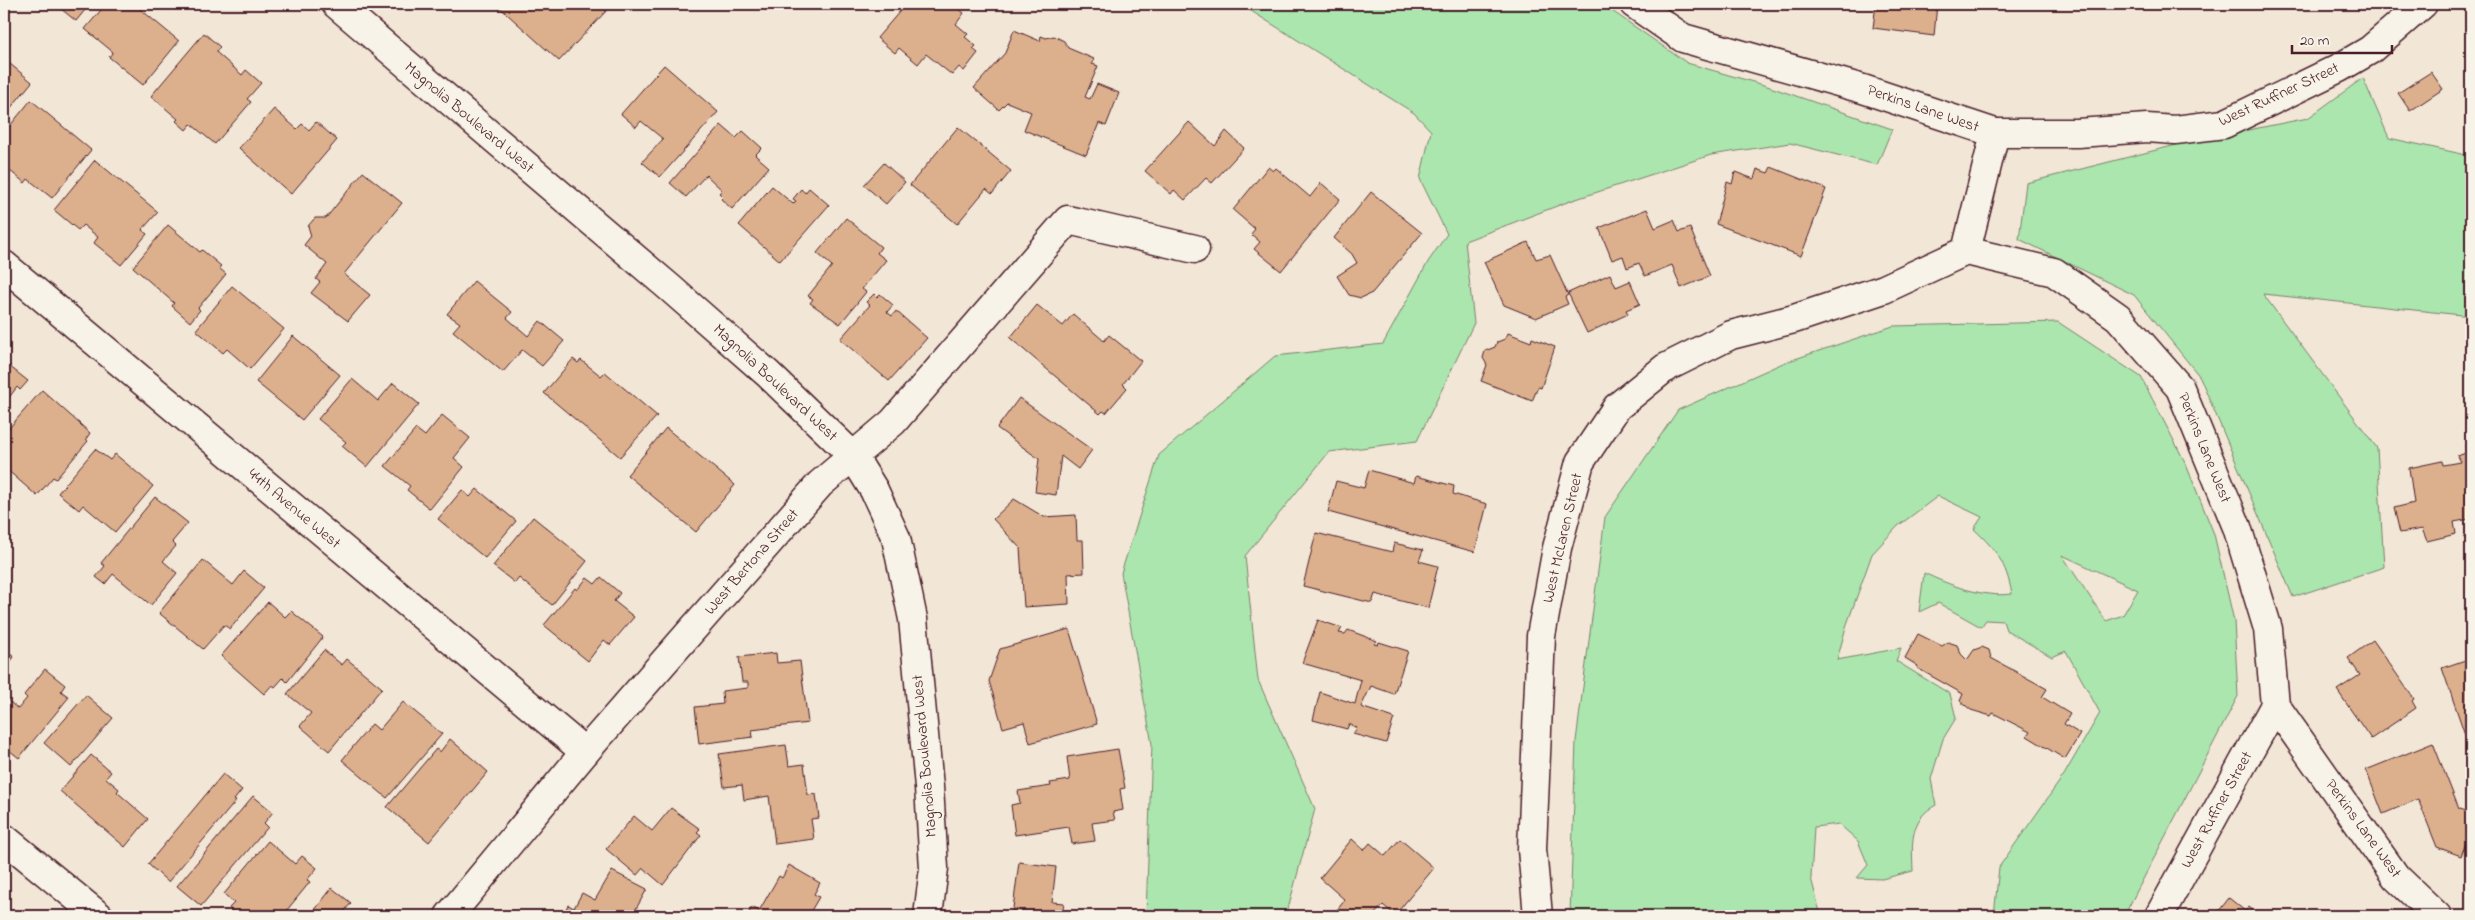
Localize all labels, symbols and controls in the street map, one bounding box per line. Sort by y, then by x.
scale bar [2292,22,2392,54]
text: 20 m [2300,30,2330,52]
street label: Magnolia Boulevard West [399,56,540,180]
street label: West Ruffner Street [2215,56,2344,133]
street label: Perkins Lane West [1864,79,1983,140]
street label: Magnolia Boulevard West [707,319,843,448]
street label: Perkins Lane West [2171,389,2237,507]
street label: 44th Avenue West [242,463,346,556]
street label: West McLaren Street [1536,470,1590,605]
street label: West Bertona Street [699,503,806,621]
street label: Magnolia Boulevard West [906,673,944,838]
street label: West Ruffner Street [2175,747,2259,873]
street label: Perkins Lane West [2319,775,2407,884]

